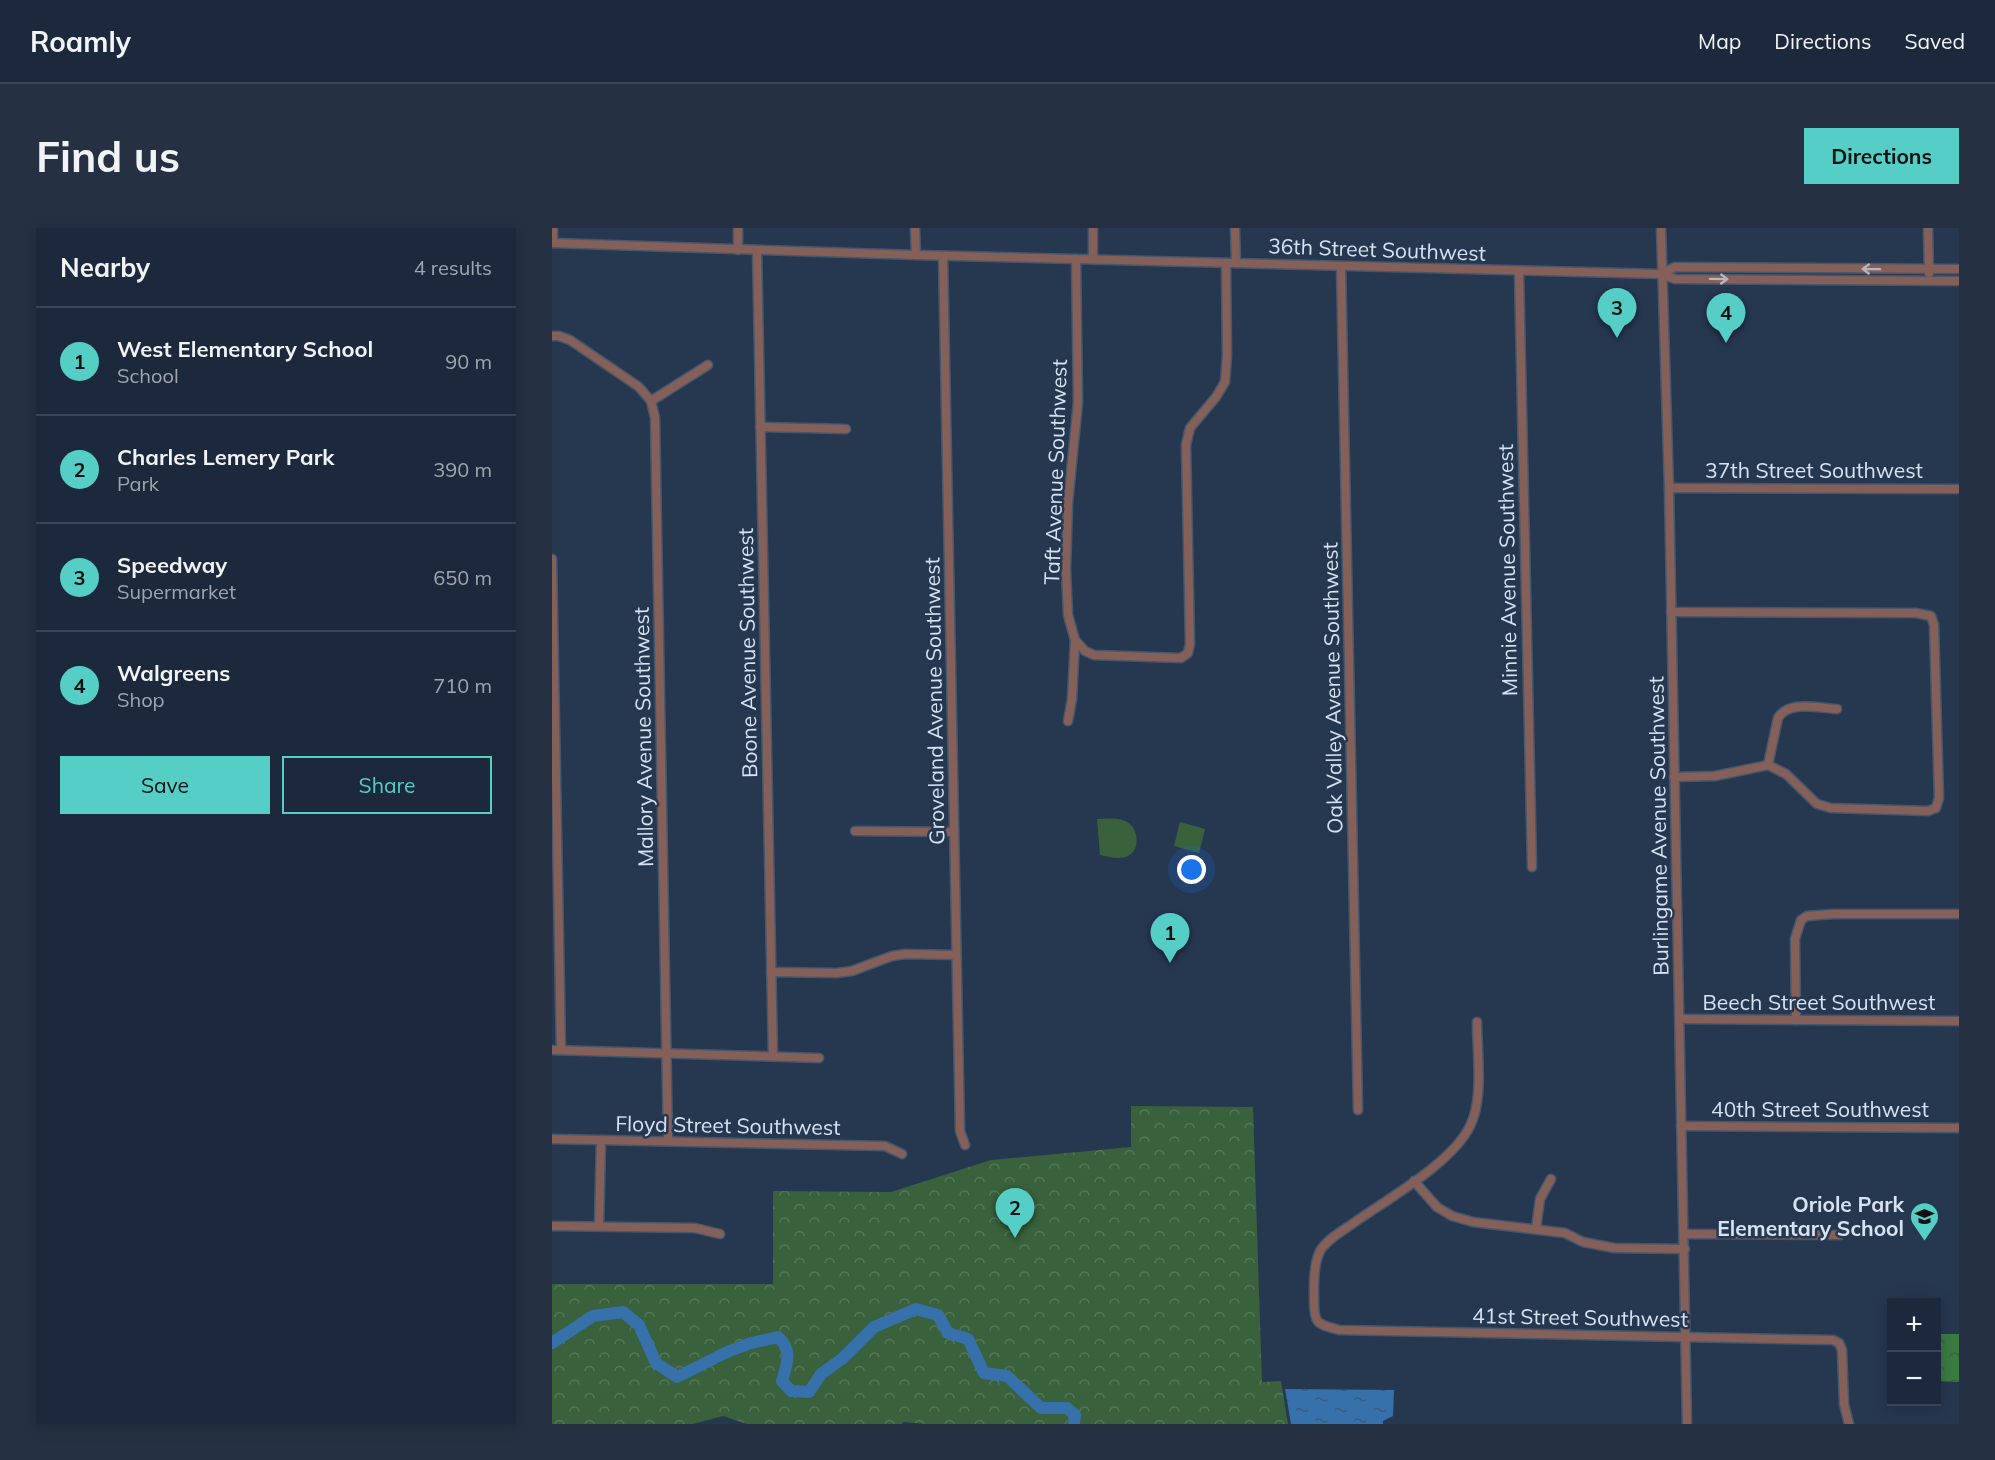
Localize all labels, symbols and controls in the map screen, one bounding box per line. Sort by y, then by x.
text: Roamly [30,24,131,59]
text: Map [1698,28,1741,54]
text: Directions [1774,28,1871,54]
text: Saved [1904,28,1965,54]
button: Directions [1804,128,1959,184]
text: Find us [36,130,180,183]
street label: 36th Street Southwest [1268,232,1486,266]
text: Nearby [60,251,150,284]
text: 4 results [414,255,492,280]
one-way arrow [1861,263,1881,275]
one-way arrow [1709,273,1729,285]
pin: 3 [1598,288,1636,338]
pin: 4 [1706,294,1746,343]
text: West Elementary School [117,335,373,363]
text: 1 [74,349,86,374]
text: 90 m [445,349,492,374]
street label: Taft Avenue Southwest [1038,359,1072,585]
text: School [117,363,179,388]
text: Charles Lemery Park [117,443,334,471]
street label: Minnie Avenue Southwest [1492,444,1522,696]
text: 2 [74,457,86,482]
text: 390 m [433,457,492,482]
street label: 37th Street Southwest [1705,457,1923,483]
text: Park [117,471,159,496]
street label: Boone Avenue Southwest [732,528,762,778]
street label: Oak Valley Avenue Southwest [1316,542,1348,834]
text: Speedway [117,551,227,579]
street label: Groveland Avenue Southwest [918,557,950,845]
text: 3 [74,565,86,590]
text: 650 m [433,565,492,590]
text: Supermarket [117,579,236,604]
street label: Mallory Avenue Southwest [628,607,658,867]
text: Walgreens [117,659,230,687]
text: 4 [74,673,86,698]
text: 710 m [433,673,492,698]
street label: Burlingame Avenue Southwest [1642,676,1674,976]
text: Shop [117,687,165,712]
button: Save [60,756,270,814]
button: Share [282,756,492,814]
your location [1177,855,1206,884]
pin: 1 [1150,914,1190,963]
street label: Beech Street Southwest [1703,989,1935,1015]
street label: 40th Street Southwest [1711,1096,1929,1122]
street label: Floyd Street Southwest [615,1110,841,1140]
pin: 2 [996,1188,1034,1238]
place label: Oriole Park Elementary School [1717,1191,1904,1241]
school or university icon: Oriole Park Elementary School [1909,1200,1941,1242]
map controls [1887,1298,1941,1406]
button: + [1887,1298,1941,1352]
street label: 41st Street Southwest [1472,1302,1688,1332]
button: − [1887,1352,1941,1406]

